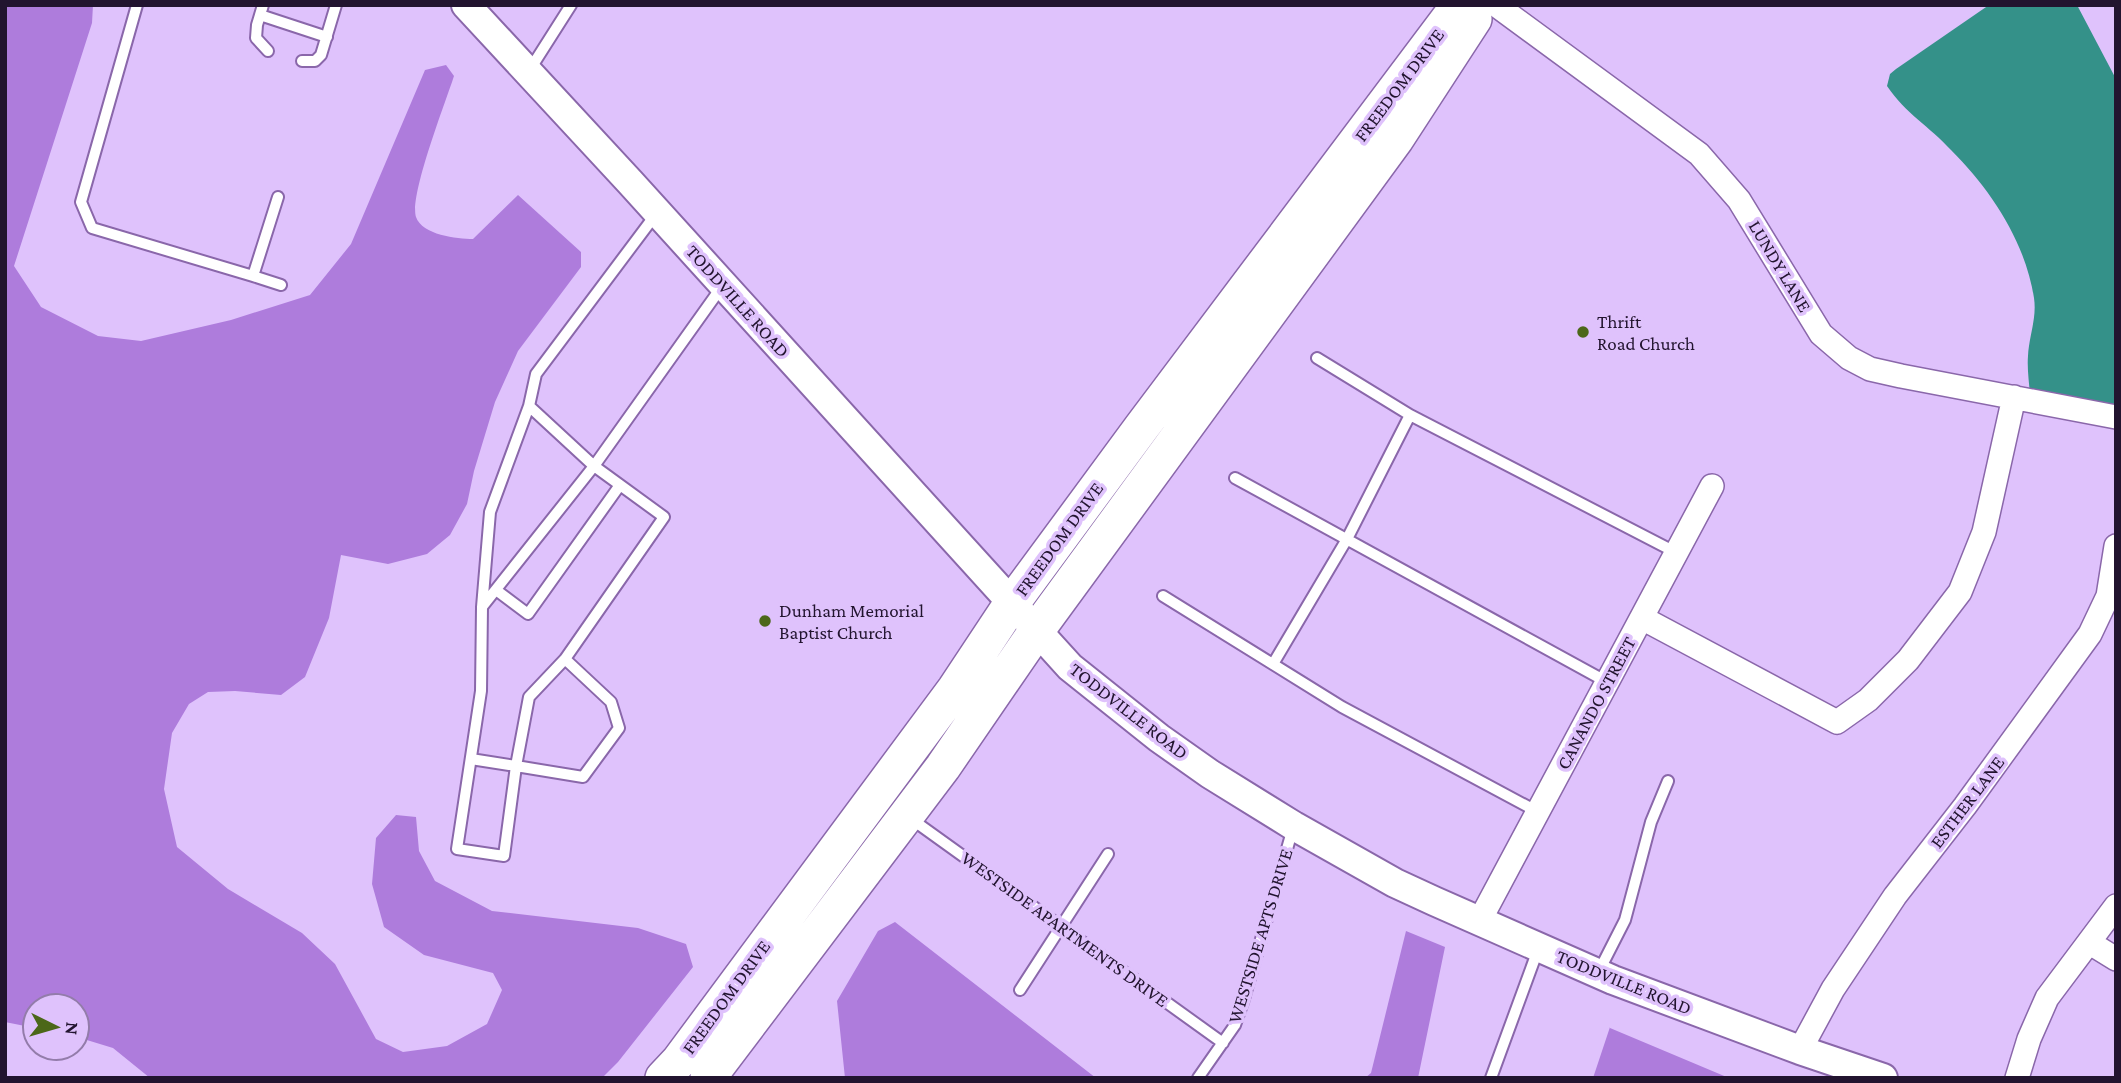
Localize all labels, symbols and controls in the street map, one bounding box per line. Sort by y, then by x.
street label: FREEDOM DRIVE [1350,25,1448,145]
street label: LUNDY LANE [1744,216,1816,316]
street label: TODDVILLE ROAD [682,241,794,361]
place label: Thrift Road Church [1597,311,1695,354]
marker: Thrift Road Church [1575,324,1591,340]
street label: FREEDOM DRIVE [1011,478,1107,600]
place label: Dunham Memorial Baptist Church [779,600,924,643]
marker: Dunham Memorial Baptist Church [757,613,773,629]
street label: CANANDO STREET [1552,633,1640,773]
street label: TODDVILLE ROAD [1066,658,1192,764]
street label: ESTHER LANE [1926,752,2008,852]
street label: WESTSIDE APTS DRIVE [1223,846,1297,1026]
street label: WESTSIDE APARTMENTS DRIVE [958,847,1172,1011]
street label: FREEDOM DRIVE [678,936,774,1058]
street label: TODDVILLE ROAD [1553,945,1695,1019]
north arrow [21,992,91,1062]
text: N [61,1021,83,1036]

